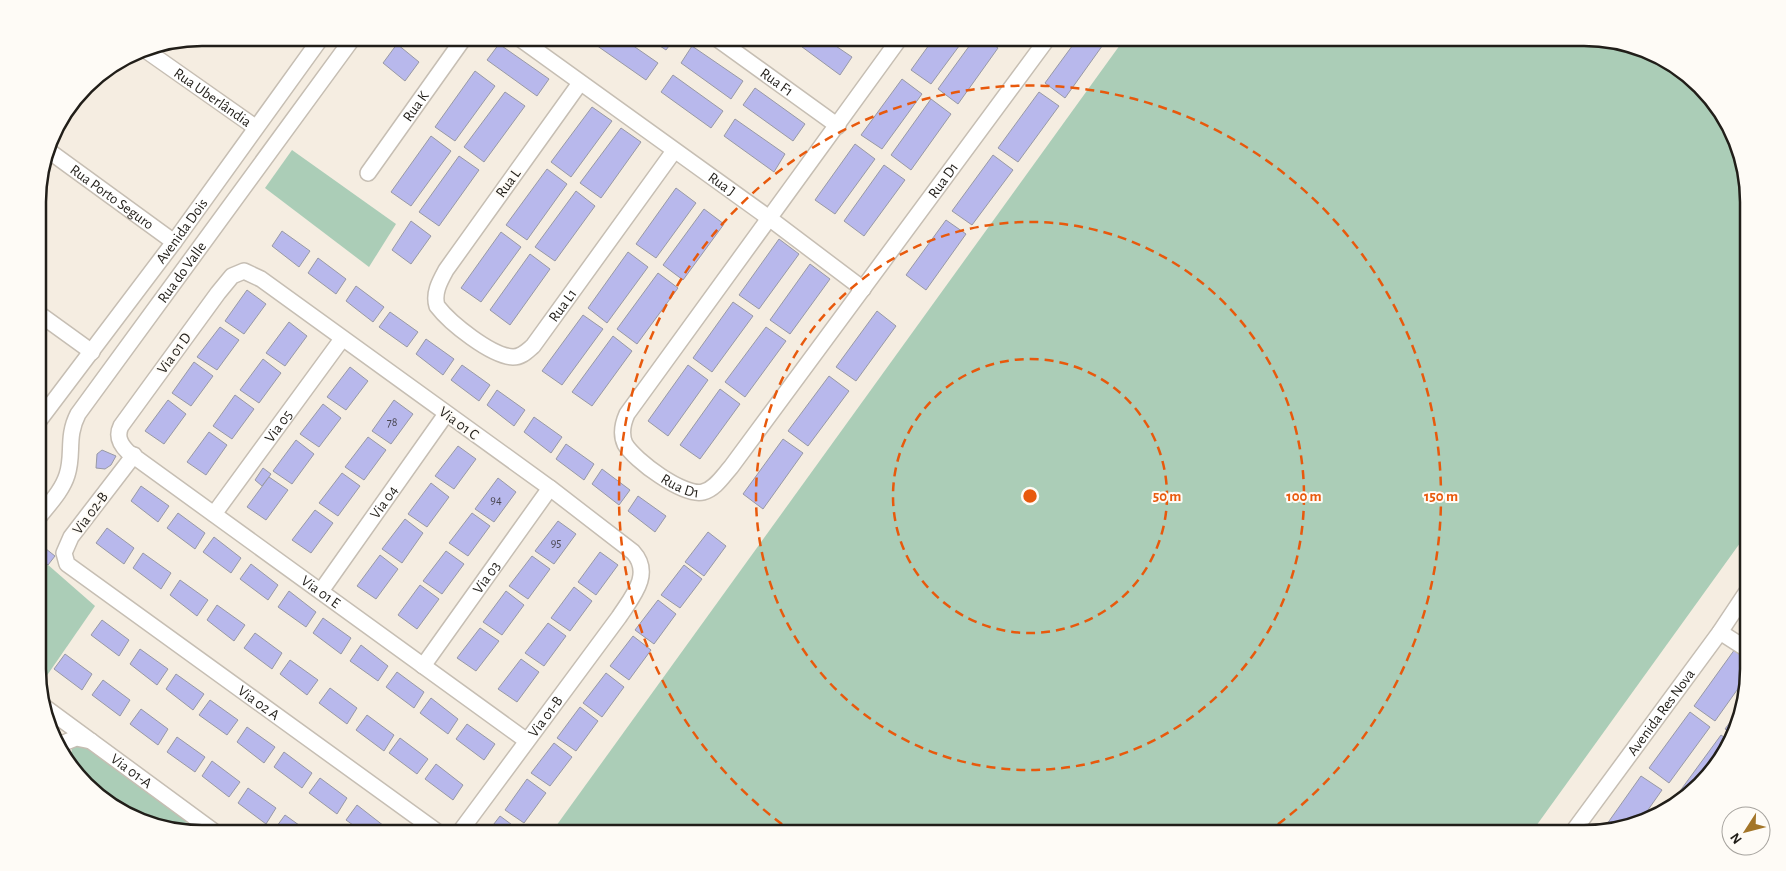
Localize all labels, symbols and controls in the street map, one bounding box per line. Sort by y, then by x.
street label: Rua F1 [757,65,796,99]
street label: Rua Uberlândia [171,66,254,130]
street label: Rua K [400,88,432,124]
street label: Rua D1 [926,160,961,201]
street label: Rua Porto Seguro [67,162,156,233]
street label: Rua L [493,166,524,200]
street label: Rua J [705,170,738,199]
street label: Avenida Dois [153,196,211,267]
street label: Rua do Valle [155,239,209,306]
street label: Rua L1 [546,286,580,325]
street label: Via 01 D [155,330,194,377]
street label: Via 01 C [436,404,481,443]
street label: Via 05 [262,407,295,445]
house number: 78 [387,416,398,428]
street label: Rua D1 [658,471,700,501]
street label: Via 04 [368,483,401,522]
centre of rings [1021,487,1039,505]
street label: Via 02-B [70,489,111,537]
text: 50 m [1153,489,1181,504]
text: 100 m [1286,489,1322,504]
text: 150 m [1424,489,1458,504]
house number: 94 [490,494,502,506]
house number: 95 [551,537,561,549]
street label: Via 03 [470,559,503,596]
street label: Via 01 E [298,573,343,611]
street label: Avenida Res Nova [1625,667,1698,758]
street label: Via 02 A [235,683,282,723]
street label: Via 01-B [526,693,566,740]
street label: Via 01-A [108,751,155,791]
north arrow [1721,806,1771,856]
text: N [1728,830,1745,846]

